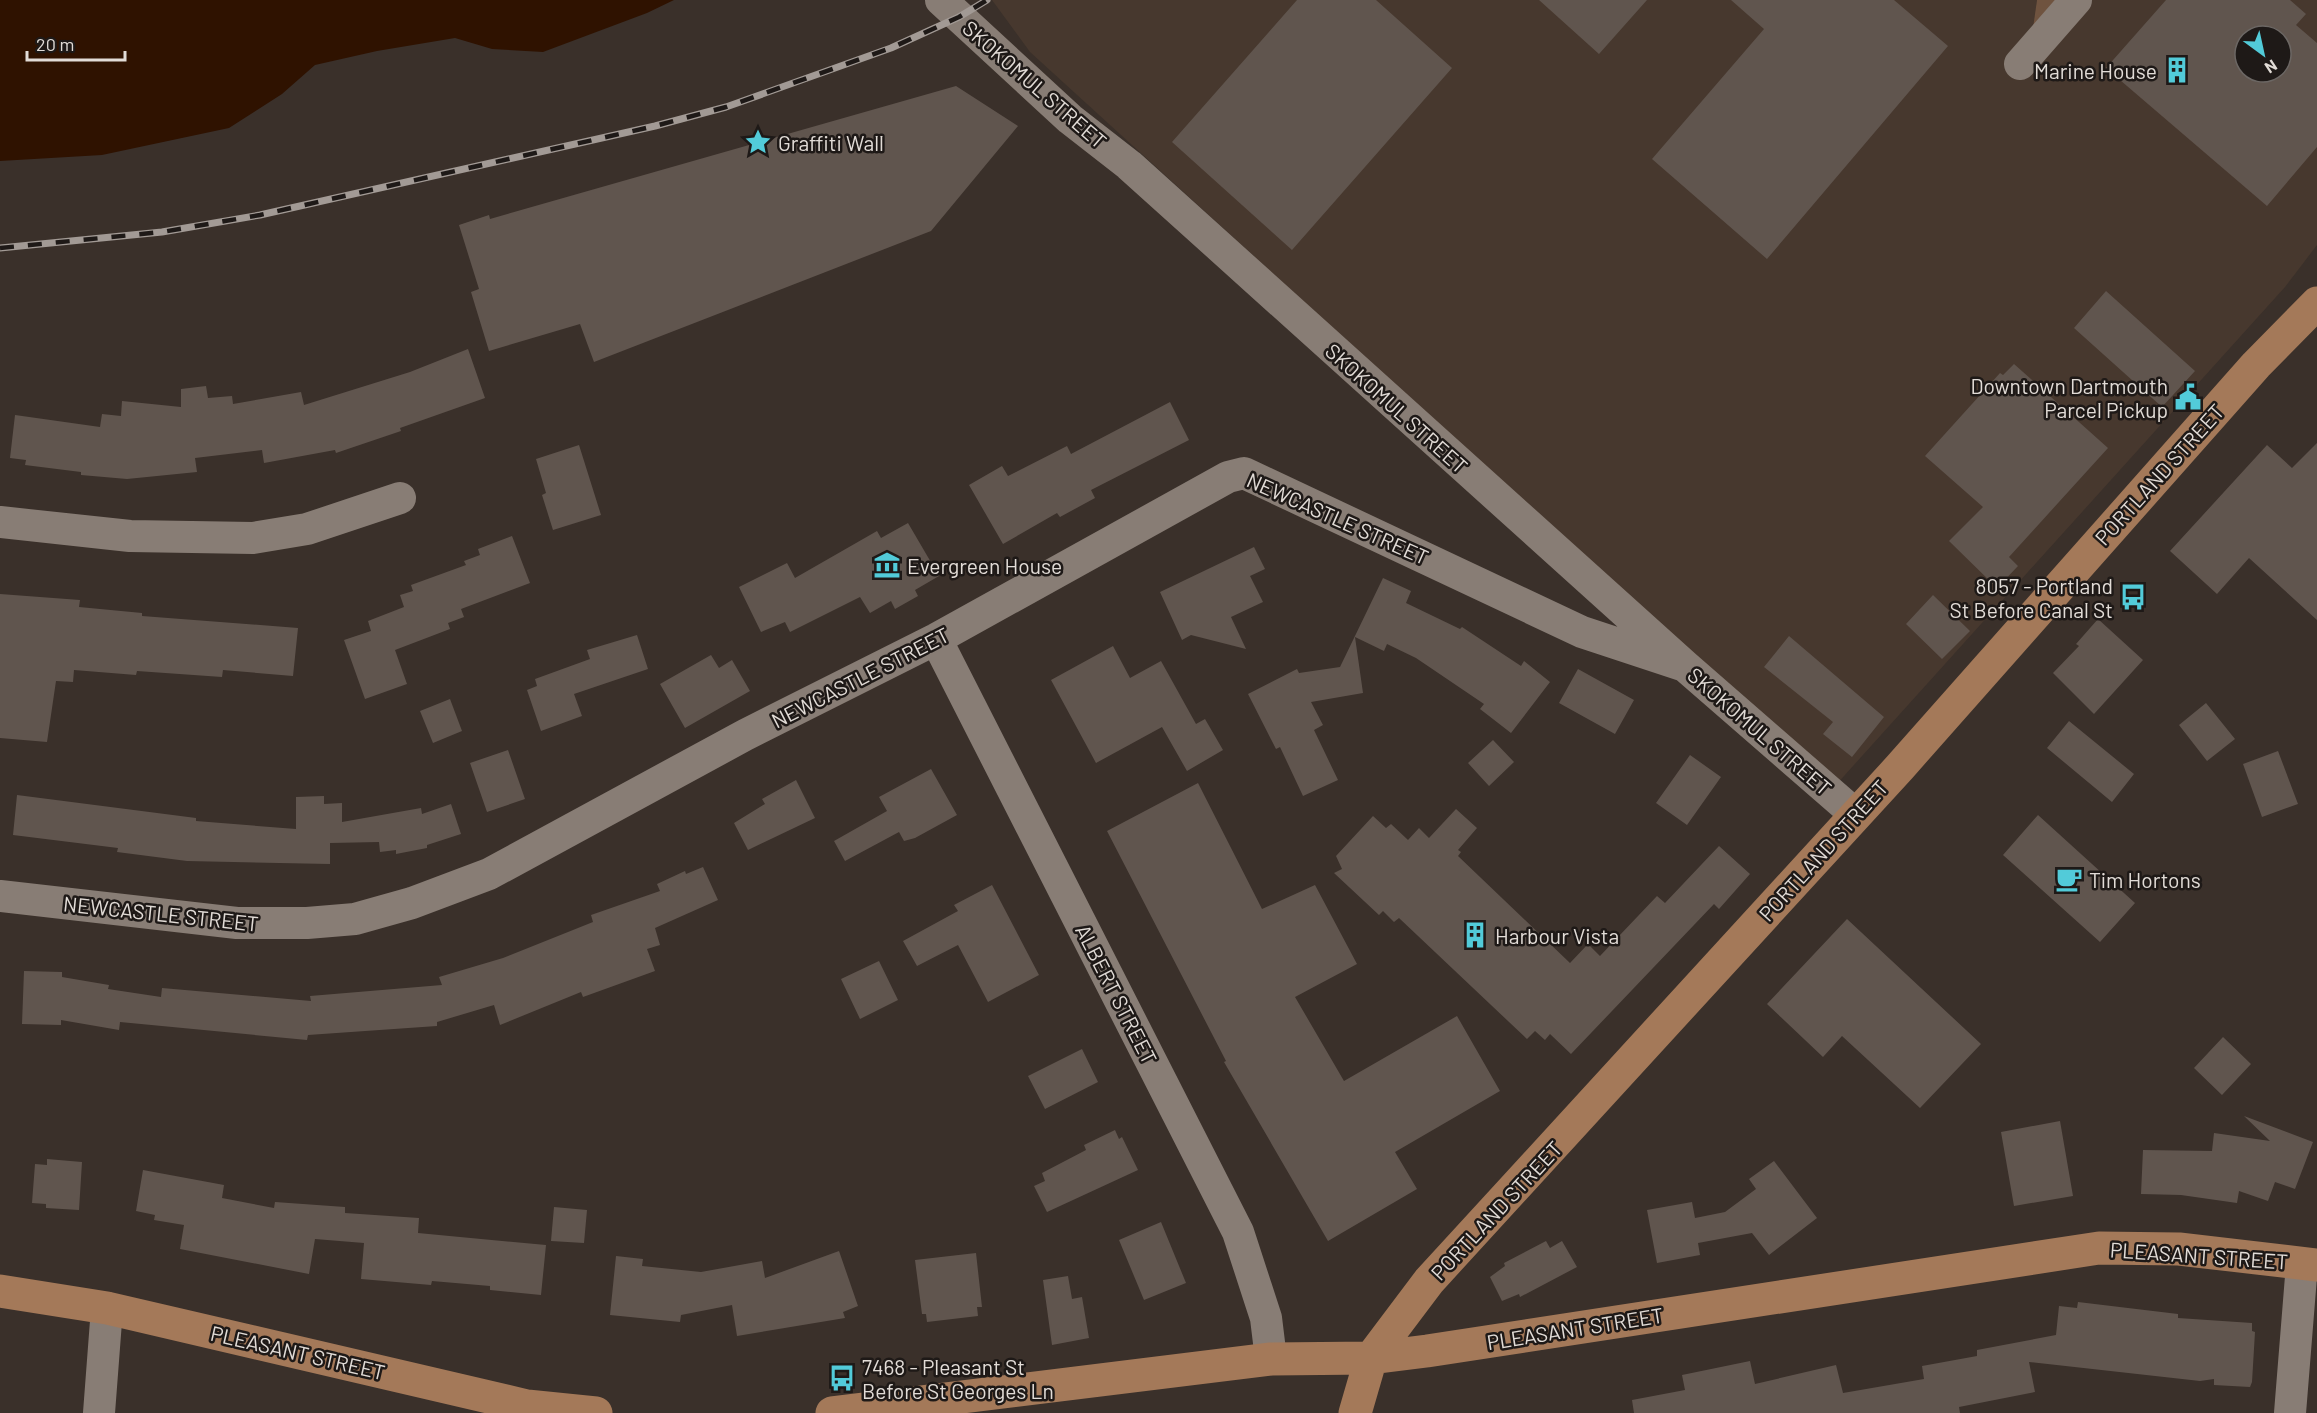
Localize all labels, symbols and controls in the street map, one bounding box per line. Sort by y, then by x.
street label: SKOKOMUL STREET [958,15,1112,153]
scale bar [27,24,124,62]
north arrow [2233,24,2293,84]
text: 20 m [36,33,74,55]
building icon: Marine House [2162,55,2192,85]
text: N [2262,56,2281,78]
place label: Marine House [2034,58,2157,83]
place icon: Graffiti Wall [743,127,773,157]
place label: Graffiti Wall [778,130,884,155]
street label: SKOKOMUL STREET [1321,338,1473,478]
place label: Downtown Dartmouth Parcel Pickup [1970,373,2168,422]
public building icon: Downtown Dartmouth Parcel Pickup [2173,382,2203,412]
street label: PORTLAND STREET [2089,398,2229,550]
street label: NEWCASTLE STREET [1243,467,1433,569]
museum icon: Evergreen House [872,550,902,580]
place label: Evergreen House [907,553,1062,578]
place label: 8057 - Portland St Before Canal St [1949,573,2113,622]
bus stop icon: 8057 - Portland St Before Canal St [2118,582,2148,612]
street label: NEWCASTLE STREET [767,621,953,733]
street label: SKOKOMUL STREET [1683,662,1837,800]
street label: PORTLAND STREET [1753,774,1893,926]
cafe icon: Tim Hortons [2054,864,2084,894]
place label: Tim Hortons [2089,867,2201,892]
street label: NEWCASTLE STREET [62,890,260,936]
street label: ALBERT STREET [1071,920,1163,1068]
building icon: Harbour Vista [1460,920,1490,950]
place label: Harbour Vista [1495,923,1619,948]
street label: PORTLAND STREET [1425,1135,1567,1285]
street label: PLEASANT STREET [2109,1236,2289,1274]
street label: PLEASANT STREET [1485,1302,1665,1354]
street label: PLEASANT STREET [208,1320,388,1384]
place label: 7468 - Pleasant St Before St Georges Ln [862,1354,1054,1403]
bus stop icon: 7468 - Pleasant St Before St Georges Ln [827,1363,857,1393]

